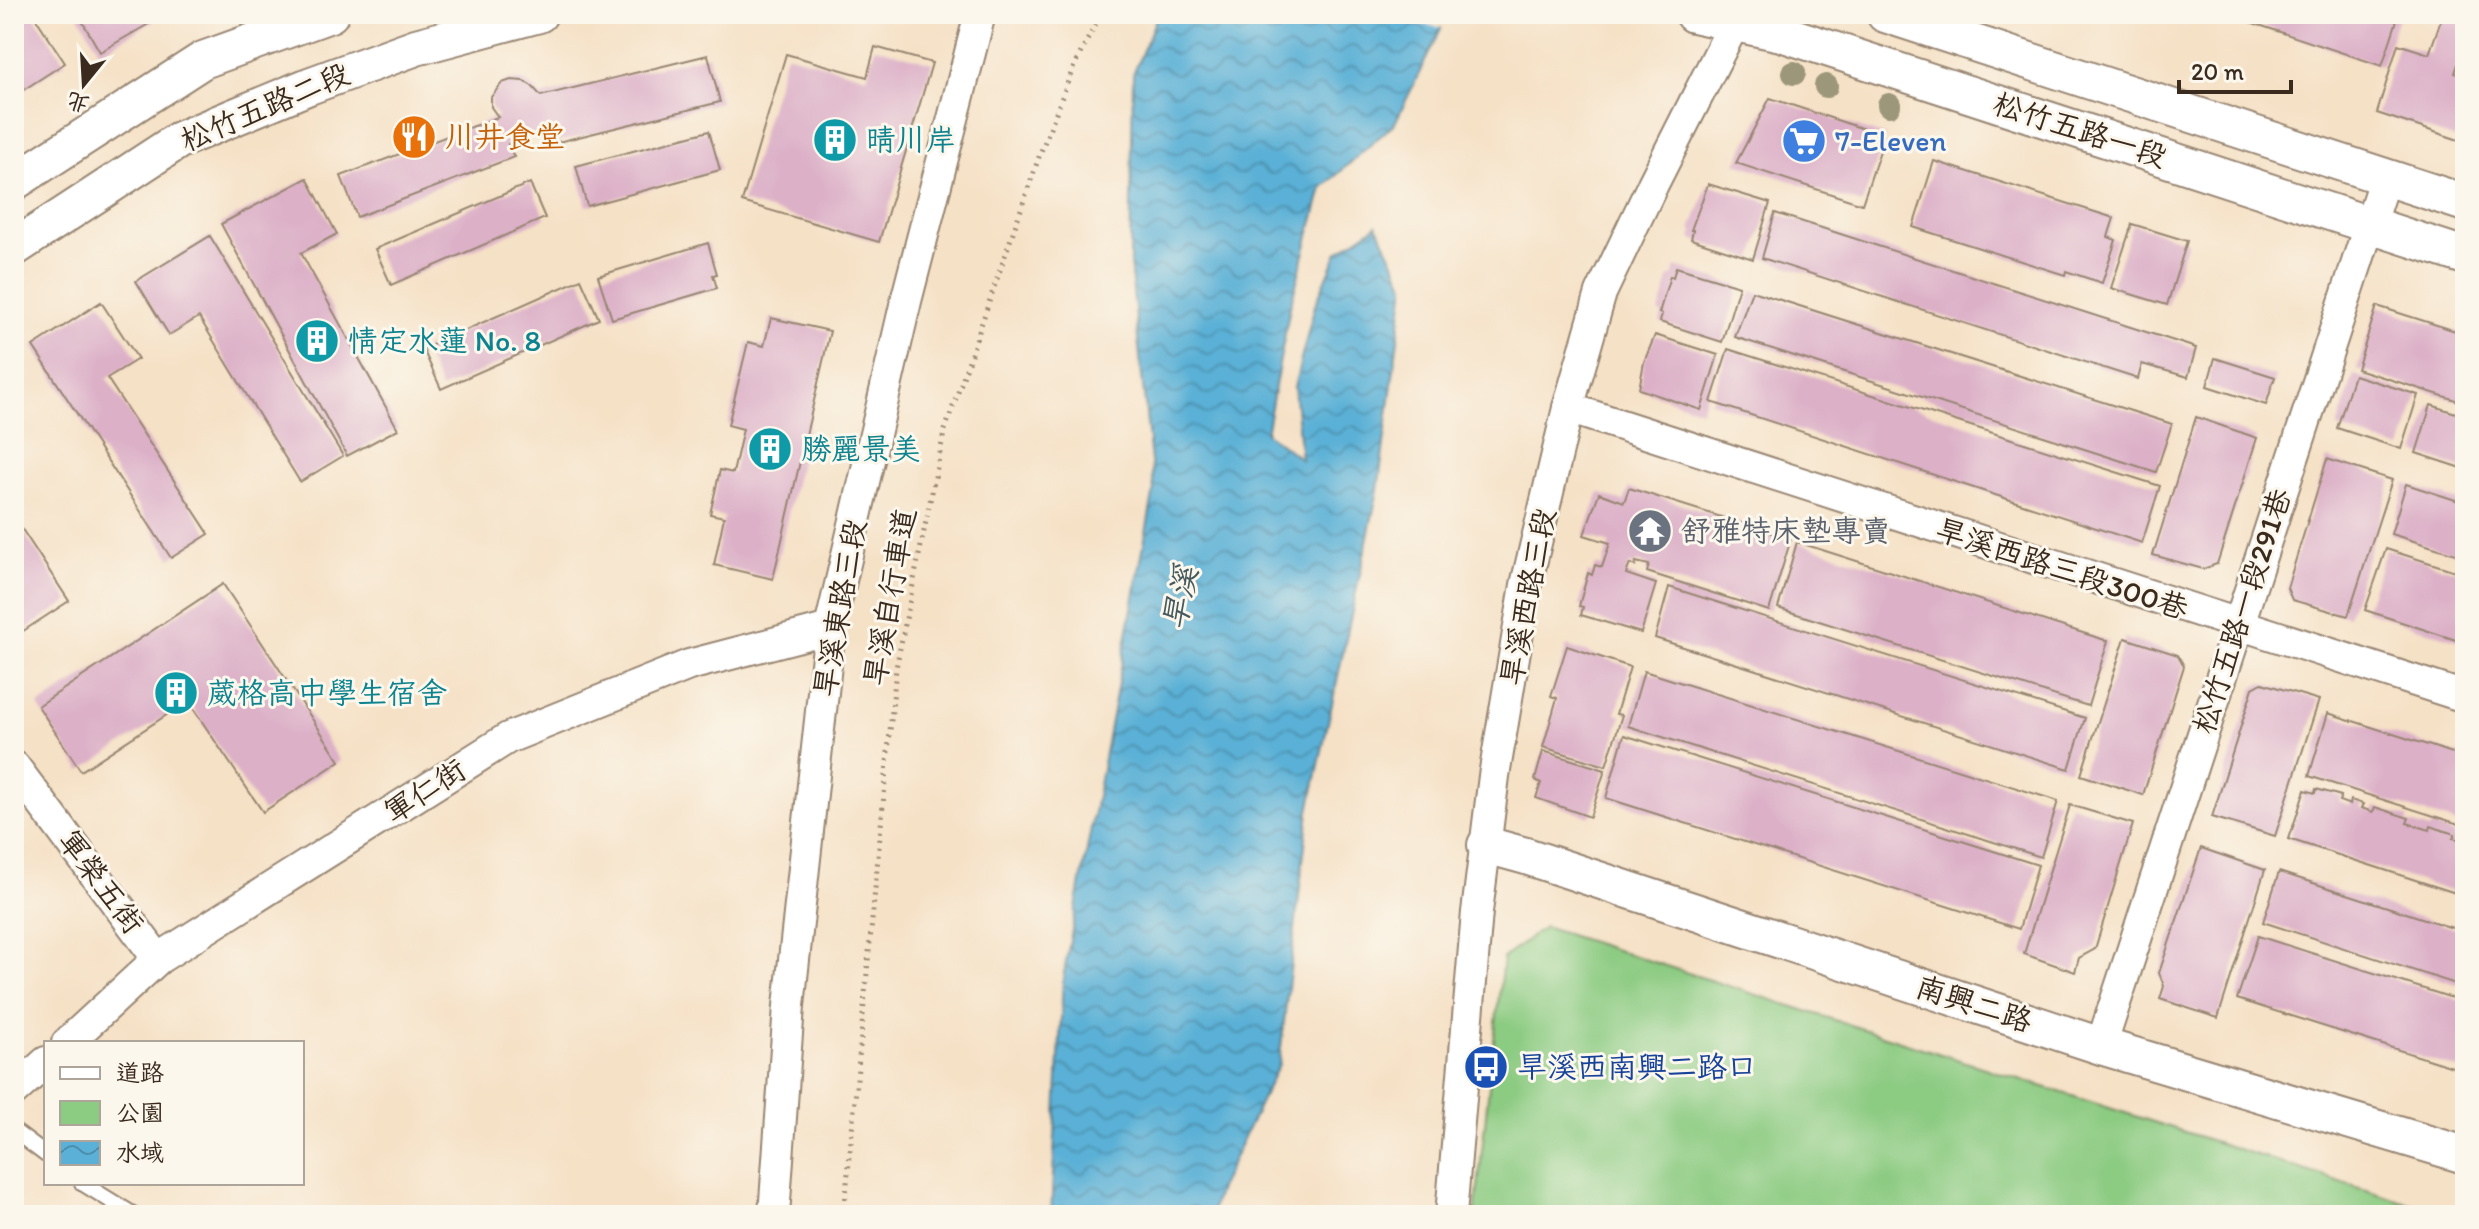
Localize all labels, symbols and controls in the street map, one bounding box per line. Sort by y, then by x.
north arrow [44,44,124,124]
scale bar [2179,44,2291,94]
street label: 松竹五路二段 [175,54,355,159]
text: 20 m [2191,57,2244,86]
street label: 松竹五路一段 [1989,84,2171,175]
text: 北 [63,86,93,119]
restaurant icon: 川井食堂 [390,113,438,161]
building icon: 晴川岸 [811,116,859,164]
supermarket icon: 7-Eleven [1780,117,1828,165]
place label: 川井食堂 [445,118,565,155]
place label: 晴川岸 [866,121,956,158]
place label: 7-Eleven [1835,122,1946,159]
building icon: 情定水蓮 No. 8 [293,317,341,365]
place label: 情定水蓮 No. 8 [348,322,541,359]
building icon: 勝麗景美 [746,425,794,473]
place label: 勝麗景美 [801,430,921,467]
street label: 松竹五路一段291巷 [2184,484,2299,738]
street label: 旱溪自行車道 [856,505,923,689]
street label: 旱溪西路三段 [1492,505,1563,689]
temple icon: 舒雅特床墊專賣 [1626,507,1674,555]
street label: 旱溪西路三段300巷 [1931,510,2193,627]
place label: 舒雅特床墊專賣 [1681,512,1891,549]
street label: 旱溪東路三段 [806,516,873,700]
water label: 旱溪 [1155,561,1206,633]
building icon: 葳格高中學生宿舍 [152,669,200,717]
place label: 葳格高中學生宿舍 [207,674,447,711]
street label: 軍仁街 [377,751,473,831]
street label: 軍榮五街 [51,823,152,941]
street label: 南興二路 [1911,967,2037,1040]
legend [44,1041,304,1185]
bus stop icon: 旱溪西南興二路口 [1462,1043,1510,1091]
place label: 旱溪西南興二路口 [1517,1048,1757,1085]
text: 道路 [116,1058,164,1087]
text: 公園 [116,1098,164,1127]
text: 水域 [116,1138,164,1167]

